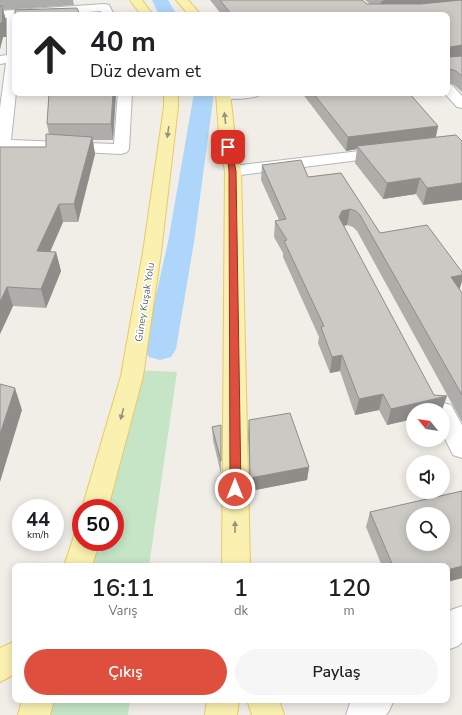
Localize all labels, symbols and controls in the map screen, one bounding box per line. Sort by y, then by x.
text: 40 m [90,23,156,61]
icon: ahead [24,28,76,80]
text: Düz devam et [90,59,201,83]
one-way arrow [222,112,229,124]
one-way arrow [165,126,171,138]
pin [211,130,245,164]
icon: arrive [217,136,239,158]
street label: Güney Kuşak Yolu [132,261,158,343]
north arrow [406,403,450,447]
map controls [406,403,450,551]
one-way arrow [119,408,125,420]
button: sound [406,455,450,499]
position arrow [214,468,256,510]
speed limit sign: 50 [72,499,124,551]
text: 44 [26,506,50,533]
button: search [406,507,450,551]
one-way arrow [232,520,238,533]
text: km/h [27,528,49,542]
text: 16:11 [91,572,155,604]
text: 1 [234,572,248,604]
text: 120 [328,572,371,604]
text: Varış [108,602,137,620]
text: dk [234,602,248,620]
text: m [344,602,355,620]
button: Çıkış [24,649,227,695]
button: Paylaş [235,649,438,695]

